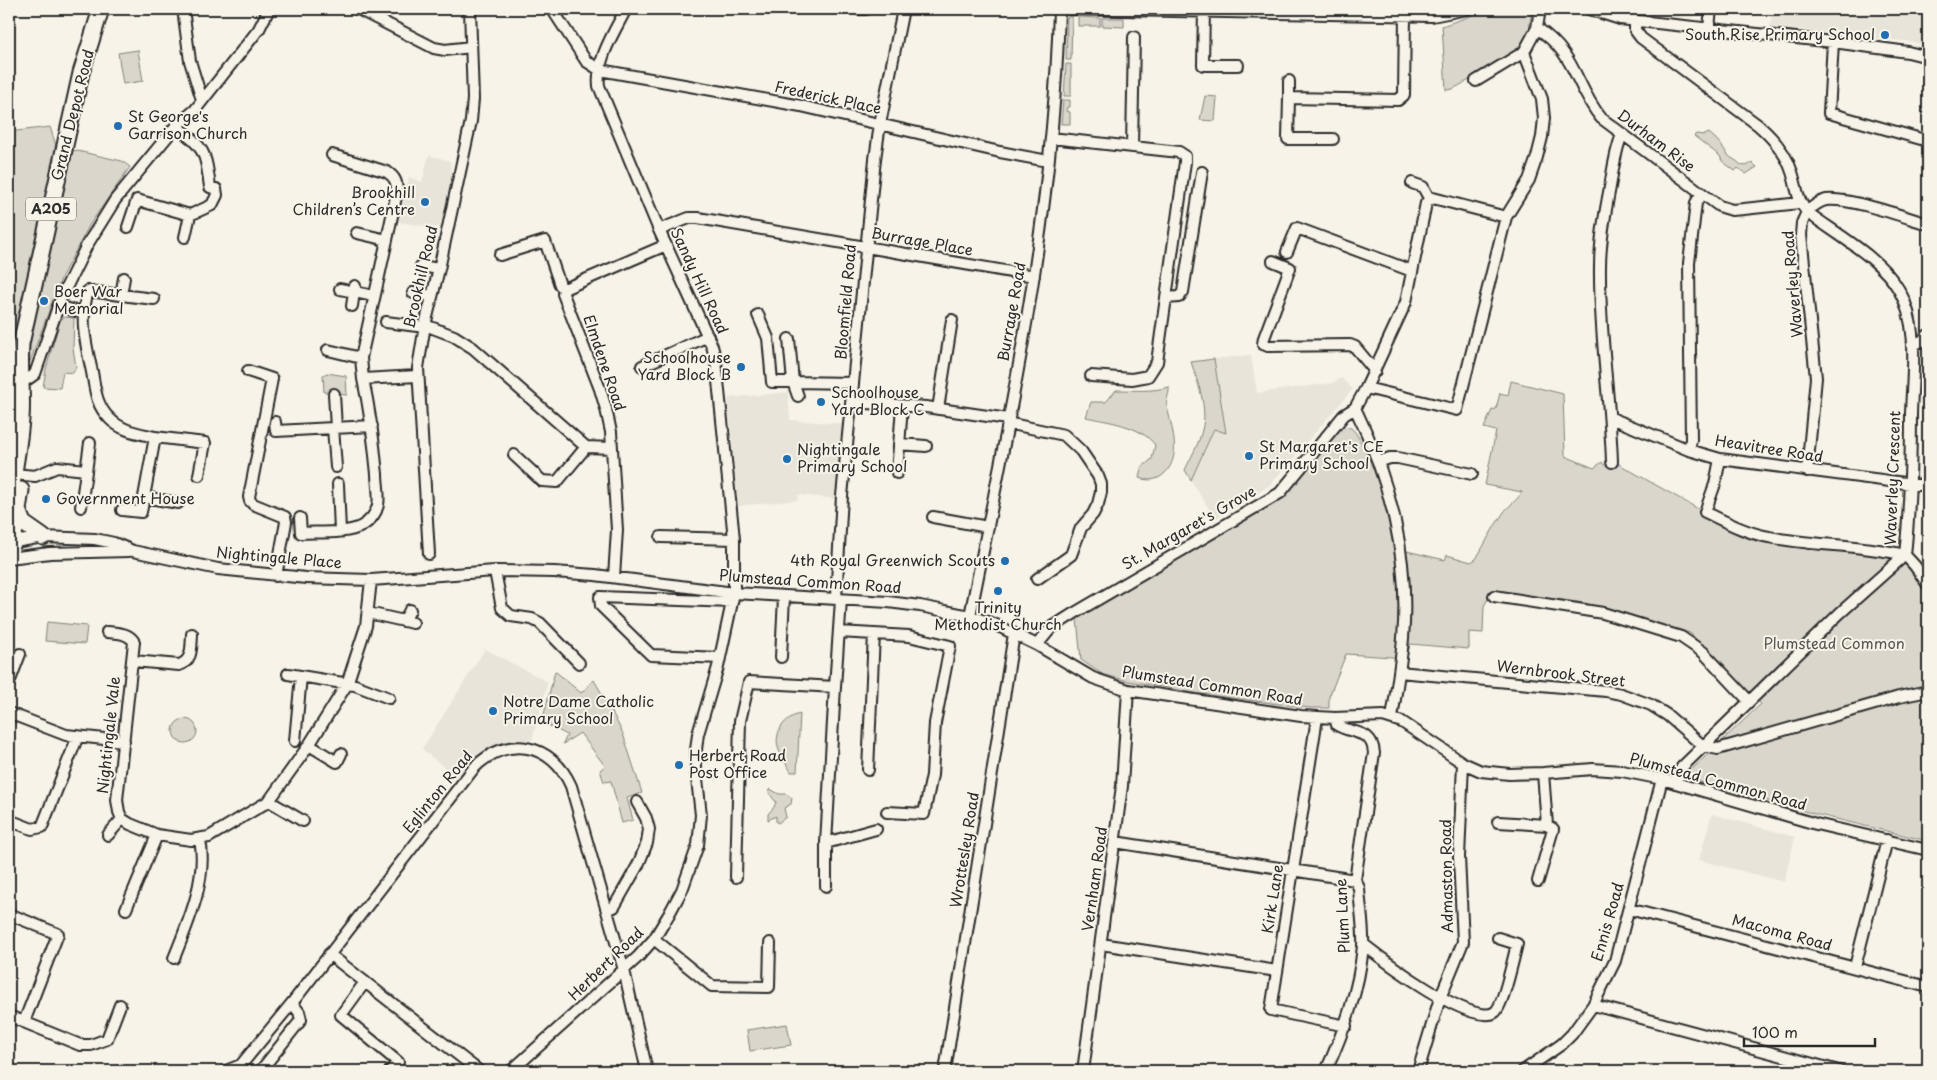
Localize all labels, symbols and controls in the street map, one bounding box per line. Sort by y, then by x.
place label: South Rise Primary School [1685,22,1875,45]
marker: South Rise Primary School [1879,29,1891,41]
street label: Grand Depot Road [44,47,99,183]
street label: Frederick Place [773,74,884,119]
street label: Durham Rise [1613,103,1701,177]
place label: St George's Garrison Church [128,104,247,144]
marker: St George's Garrison Church [112,120,124,132]
place label: Brookhill Children’s Centre [293,180,415,220]
marker: Brookhill Children’s Centre [419,196,431,208]
road number: A205 [26,198,76,220]
street label: Burrage Place [870,220,975,261]
street label: Brookhill Road [397,223,443,330]
street label: Sandy Hill Road [666,223,735,337]
street label: Waverley Road [1775,230,1808,339]
street label: Bloomfield Road [828,243,861,361]
street label: Burrage Road [990,260,1031,363]
place label: Boer War Memorial [54,279,123,319]
marker: Boer War Memorial [38,295,50,307]
street label: Elmdene Road [578,311,633,414]
place label: Schoolhouse Yard Block B [638,345,731,385]
marker: Schoolhouse Yard Block B [735,361,747,373]
place label: Schoolhouse Yard Block C [831,380,925,420]
marker: Schoolhouse Yard Block C [815,396,827,408]
street label: Waverley Crescent [1878,410,1905,546]
street label: Heavitree Road [1714,428,1825,467]
place label: St Margaret's CE Primary School [1259,434,1384,474]
place label: Nightingale Primary School [797,437,907,477]
marker: St Margaret's CE Primary School [1243,450,1255,462]
marker: Nightingale Primary School [781,453,793,465]
street label: St. Margaret's Grove [1117,479,1260,575]
place label: Government House [56,486,195,509]
marker: Government House [40,493,52,505]
street label: Nightingale Place [215,540,343,573]
place label: 4th Royal Greenwich Scouts [790,548,995,571]
marker: 4th Royal Greenwich Scouts [999,555,1011,567]
street label: Plumstead Common Road [718,563,902,598]
marker: Trinity Methodist Church [992,585,1004,597]
place label: Trinity Methodist Church [934,595,1062,635]
park label: Plumstead Common [1763,631,1905,654]
street label: Wernbrook Street [1495,653,1627,692]
street label: Plumstead Common Road [1120,659,1304,710]
street label: Nightingale Vale [90,675,125,795]
place label: Notre Dame Catholic Primary School [503,689,654,729]
marker: Notre Dame Catholic Primary School [487,705,499,717]
place label: Herbert Road Post Office [689,743,787,783]
street label: Eglinton Road [396,745,477,837]
street label: Plumstead Common Road [1627,746,1810,815]
marker: Herbert Road Post Office [673,759,685,771]
street label: Wrottesley Road [943,790,984,909]
street label: Admaston Road [1433,819,1458,933]
street label: Vernham Road [1075,825,1112,933]
street label: Kirk Lane [1255,862,1288,935]
street label: Plum Lane [1328,878,1355,954]
street label: Ennis Road [1584,879,1629,964]
street label: Macoma Road [1730,907,1835,956]
street label: Herbert Road [562,921,648,1005]
scale bar [1744,1015,1876,1047]
text: 100 m [1752,1020,1798,1043]

